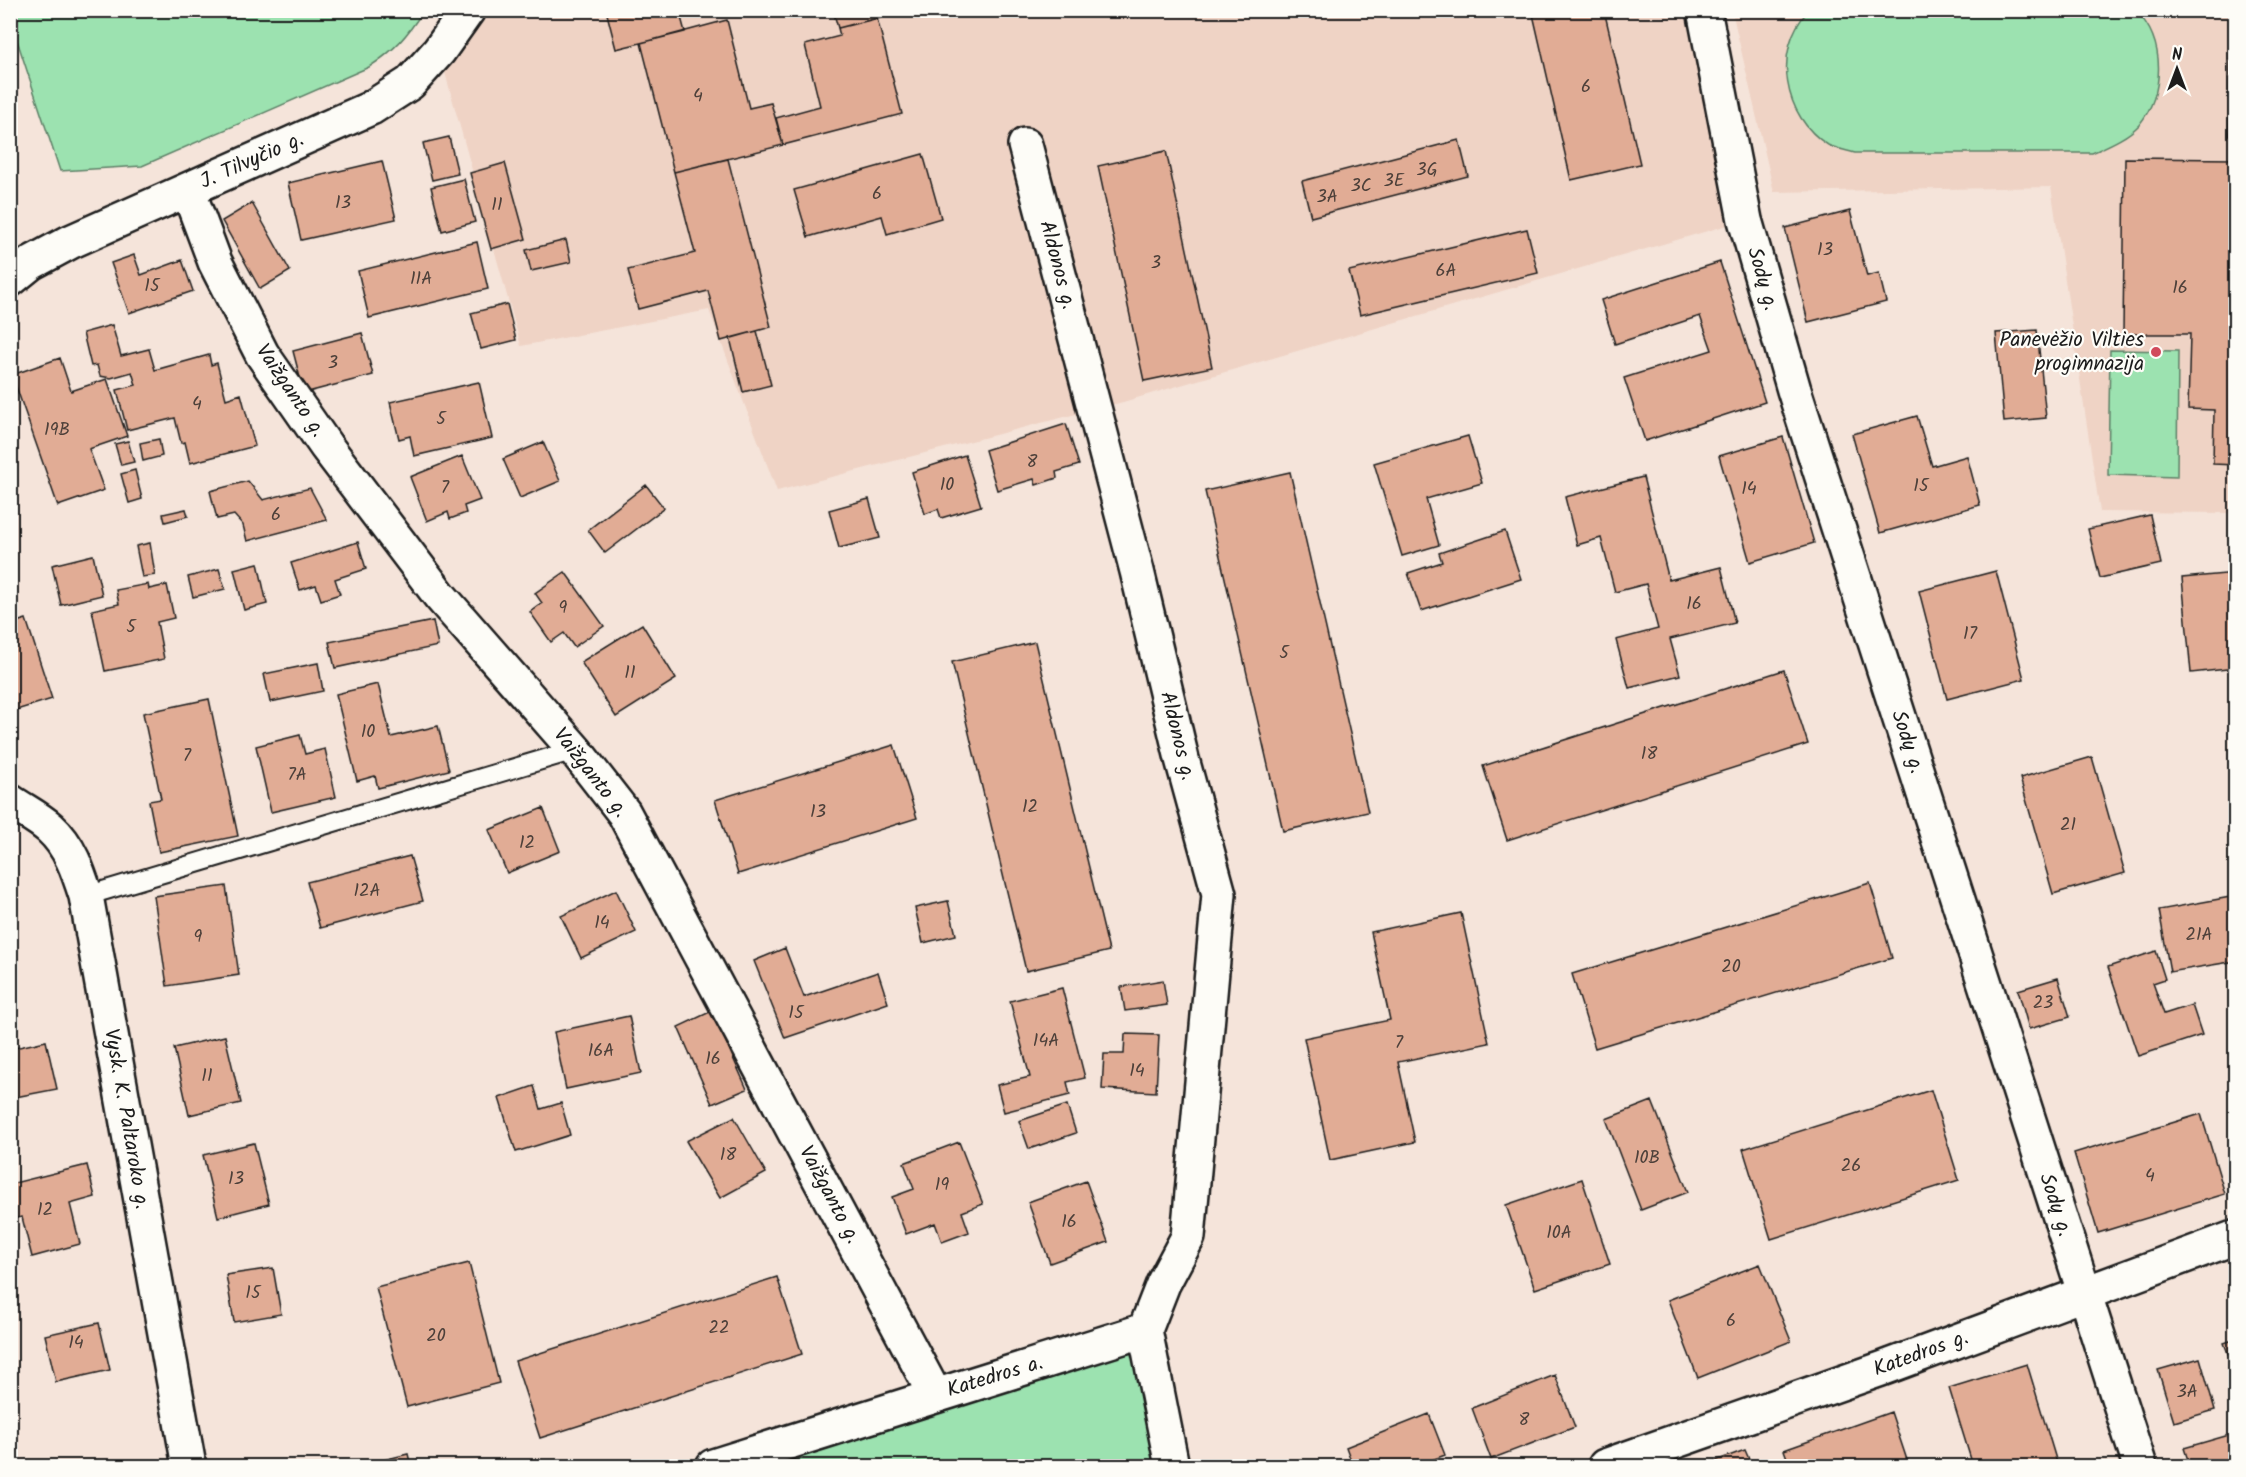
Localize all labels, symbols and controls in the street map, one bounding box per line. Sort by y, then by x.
north arrow [2147,39,2207,99]
text: N [2172,43,2182,68]
house number: 6 [1581,73,1591,102]
house number: 4 [693,82,703,111]
street label: J. Tilvyčio g. [195,123,309,199]
house number: 3G [1416,156,1438,185]
house number: 3E [1384,167,1405,196]
house number: 3C [1350,172,1372,201]
house number: 6 [872,180,882,209]
house number: 3A [1316,183,1338,212]
house number: 13 [335,189,351,218]
house number: 11 [491,191,503,220]
street label: Aldonos g. [1029,217,1085,313]
house number: 13 [1817,236,1833,265]
street label: Sodų g. [1737,243,1787,315]
house number: 3 [1151,249,1161,278]
house number: 6A [1436,257,1457,286]
house number: 11A [410,265,432,294]
house number: 15 [144,272,161,301]
house number: 16 [2172,274,2188,303]
place label: Panevėžio Vilties progimnazija [1999,324,2144,381]
street label: Vaižganto g. [246,337,334,445]
marker: Panevėžio Vilties progimnazija [2149,345,2163,359]
house number: 3 [328,349,338,378]
house number: 4 [192,390,202,419]
house number: 5 [436,405,447,434]
house number: 19B [44,416,70,445]
house number: 8 [1027,448,1038,477]
house number: 10 [940,471,954,500]
house number: 15 [1913,472,1930,501]
house number: 7 [441,474,450,503]
house number: 14 [1741,475,1757,504]
house number: 6 [271,501,281,530]
house number: 16 [1686,590,1702,619]
house number: 9 [559,594,568,623]
house number: 5 [126,613,137,642]
house number: 17 [1963,620,1978,649]
house number: 5 [1279,639,1290,668]
house number: 11 [624,659,636,688]
street label: Aldonos g. [1150,688,1204,784]
street label: Sodų g. [1881,706,1933,778]
house number: 10 [361,718,375,747]
street label: Vaižganto g. [544,721,636,825]
house number: 18 [1641,740,1657,769]
house number: 7 [183,742,192,771]
house number: 7A [287,761,307,790]
house number: 12 [1022,793,1038,822]
house number: 13 [810,798,826,827]
house number: 21 [2060,811,2076,840]
house number: 12 [519,829,535,858]
house number: 12A [353,877,381,906]
house number: 14 [594,909,610,938]
house number: 21A [2185,921,2213,950]
house number: 9 [194,923,203,952]
house number: 20 [1721,953,1741,982]
house number: 23 [2033,989,2053,1018]
house number: 15 [788,999,805,1028]
street label: Vysk. K. Paltaroko g. [94,1026,158,1212]
house number: 14A [1033,1027,1059,1056]
house number: 7 [1395,1029,1404,1058]
house number: 16A [588,1037,614,1066]
house number: 16 [705,1045,721,1074]
house number: 14 [1129,1057,1145,1086]
house number: 11 [201,1062,213,1091]
street label: Vaižganto g. [789,1140,869,1250]
house number: 18 [720,1141,736,1170]
house number: 10B [1634,1144,1660,1173]
house number: 26 [1841,1152,1861,1181]
house number: 4 [2145,1162,2155,1191]
house number: 13 [228,1165,244,1194]
street label: Sodų g. [2029,1169,2081,1241]
house number: 19 [935,1171,949,1200]
house number: 12 [37,1196,53,1225]
house number: 16 [1061,1208,1077,1237]
house number: 10A [1546,1219,1572,1248]
house number: 15 [245,1279,262,1308]
house number: 6 [1726,1307,1736,1336]
house number: 22 [709,1314,729,1343]
house number: 20 [426,1322,446,1351]
street label: Katedros g. [1869,1322,1973,1386]
house number: 14 [68,1329,84,1358]
street label: Katedros a. [943,1347,1047,1407]
house number: 3A [2176,1378,2198,1407]
house number: 8 [1519,1406,1530,1435]

